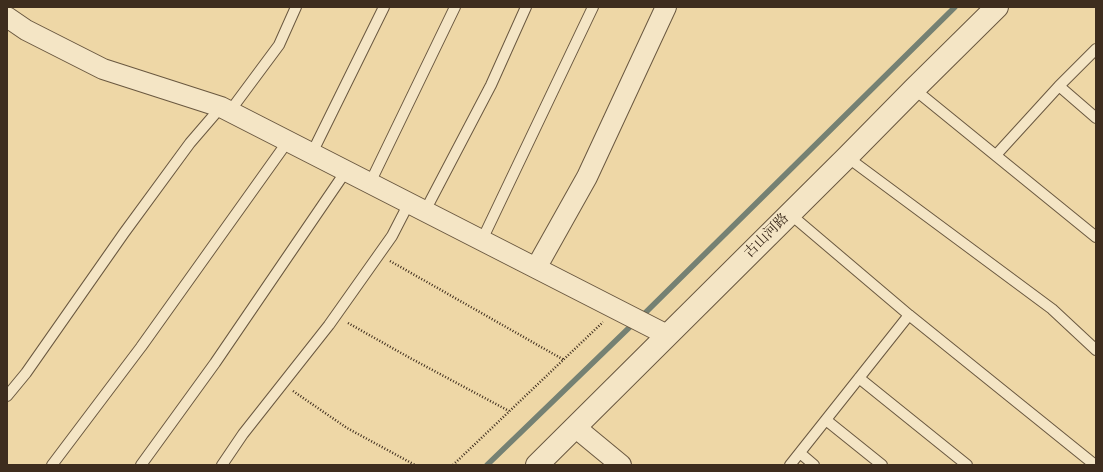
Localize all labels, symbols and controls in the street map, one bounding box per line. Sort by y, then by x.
street label: 古山河路 [741,210,793,262]

